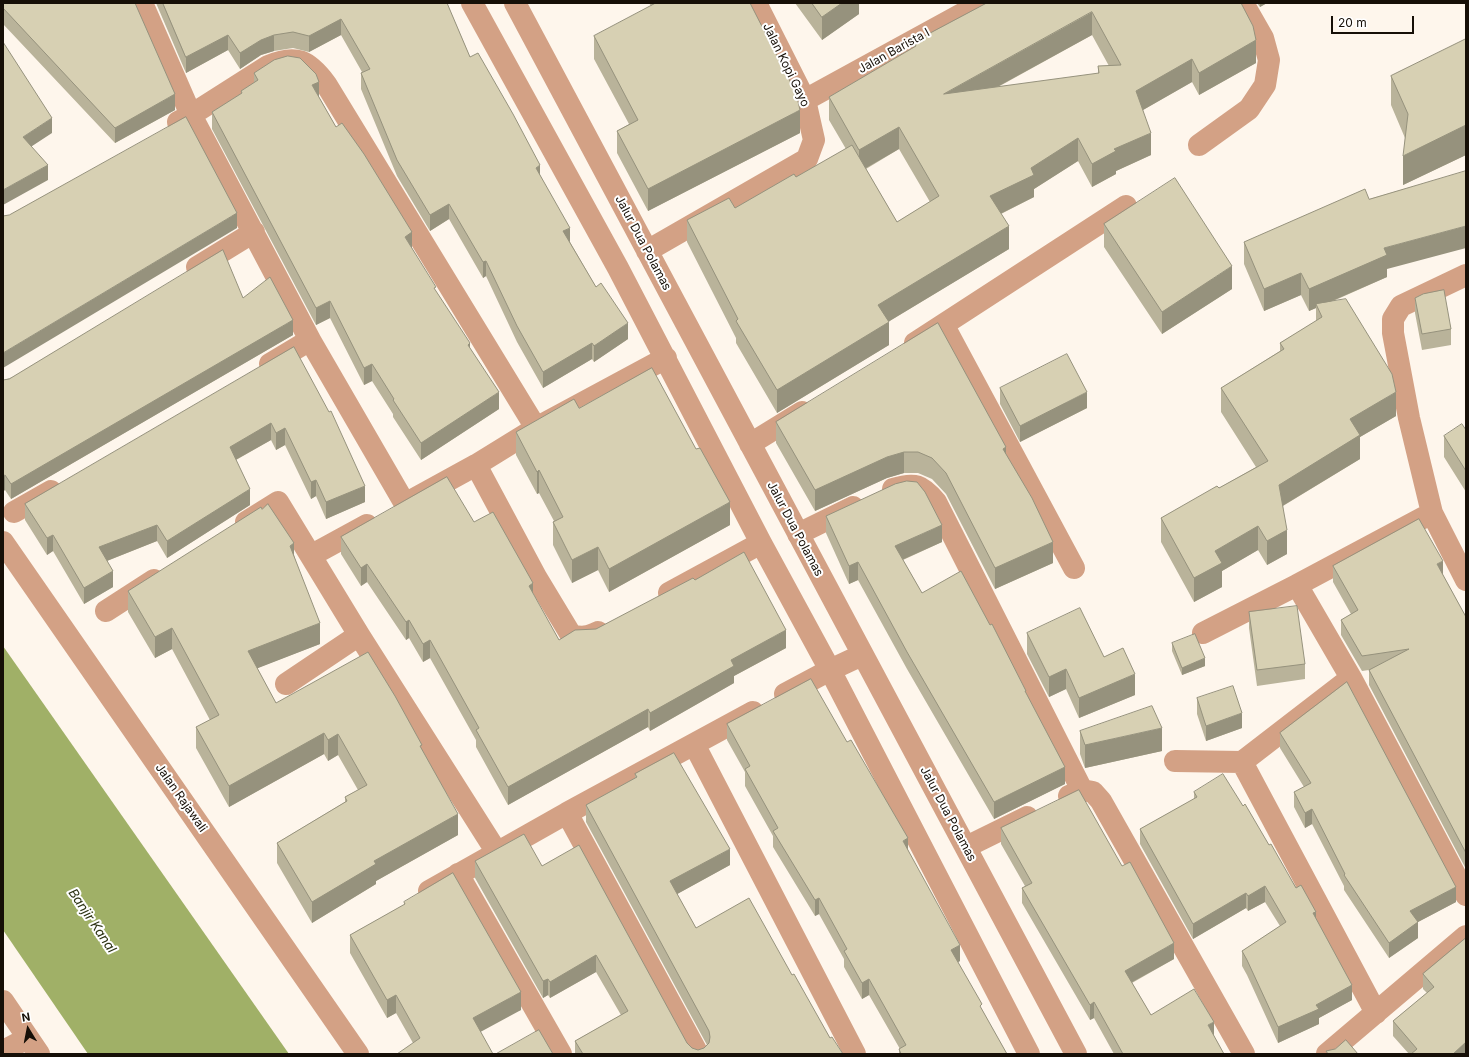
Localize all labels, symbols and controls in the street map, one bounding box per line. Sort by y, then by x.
scale bar [1333,8,1416,34]
text: 20 m [1338,15,1367,30]
street label: Jalan Kopi Gayo [760,21,812,109]
street label: Jalan Barista I [856,25,932,77]
street label: Jalur Dua Polamas [612,193,674,293]
street label: Jalur Dua Polamas [764,479,826,579]
street label: Jalan Rajawali [152,761,210,835]
street label: Jalur Dua Polamas [917,764,979,864]
water label: Banjir Kanal [65,886,119,956]
north arrow [8,1009,48,1049]
text: N [21,1010,31,1025]

